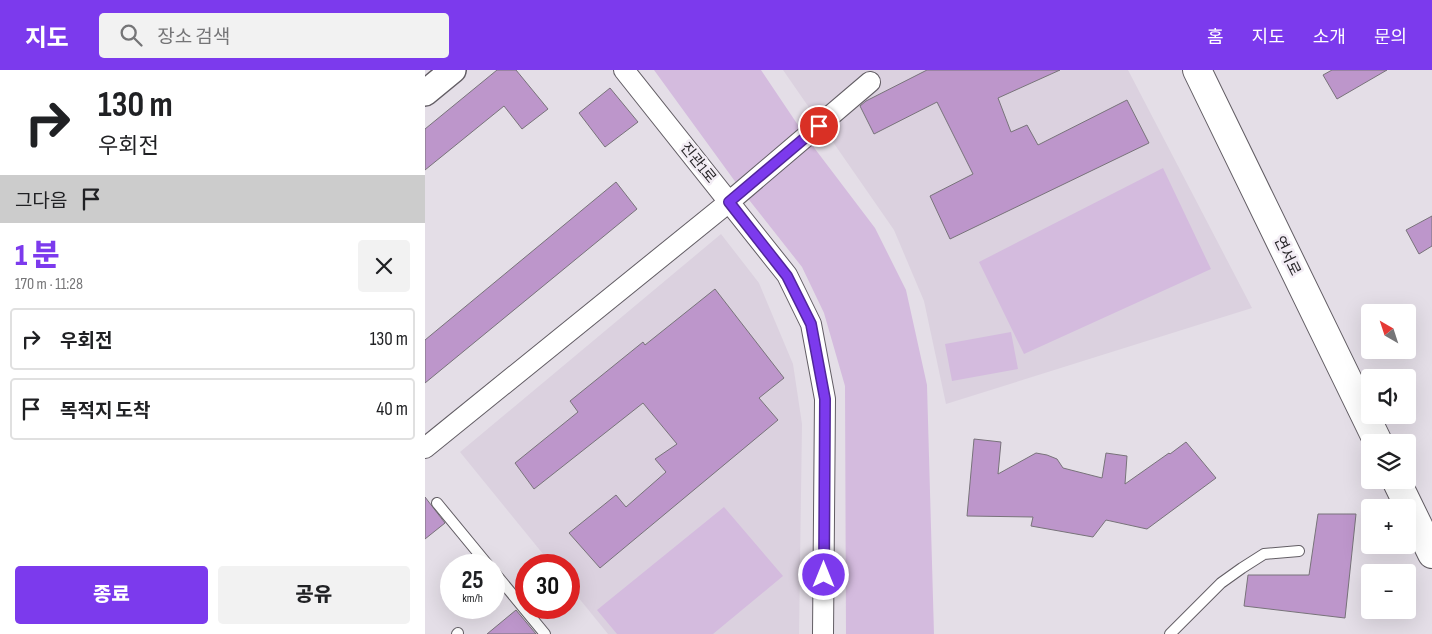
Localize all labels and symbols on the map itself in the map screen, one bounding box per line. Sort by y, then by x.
pin [798,105,840,147]
street label: 진관1로 [676,139,720,187]
street label: 연서로 [1269,233,1305,279]
north arrow [1361,304,1416,359]
position arrow [797,548,849,600]
speed limit sign: 30 [515,554,580,619]

